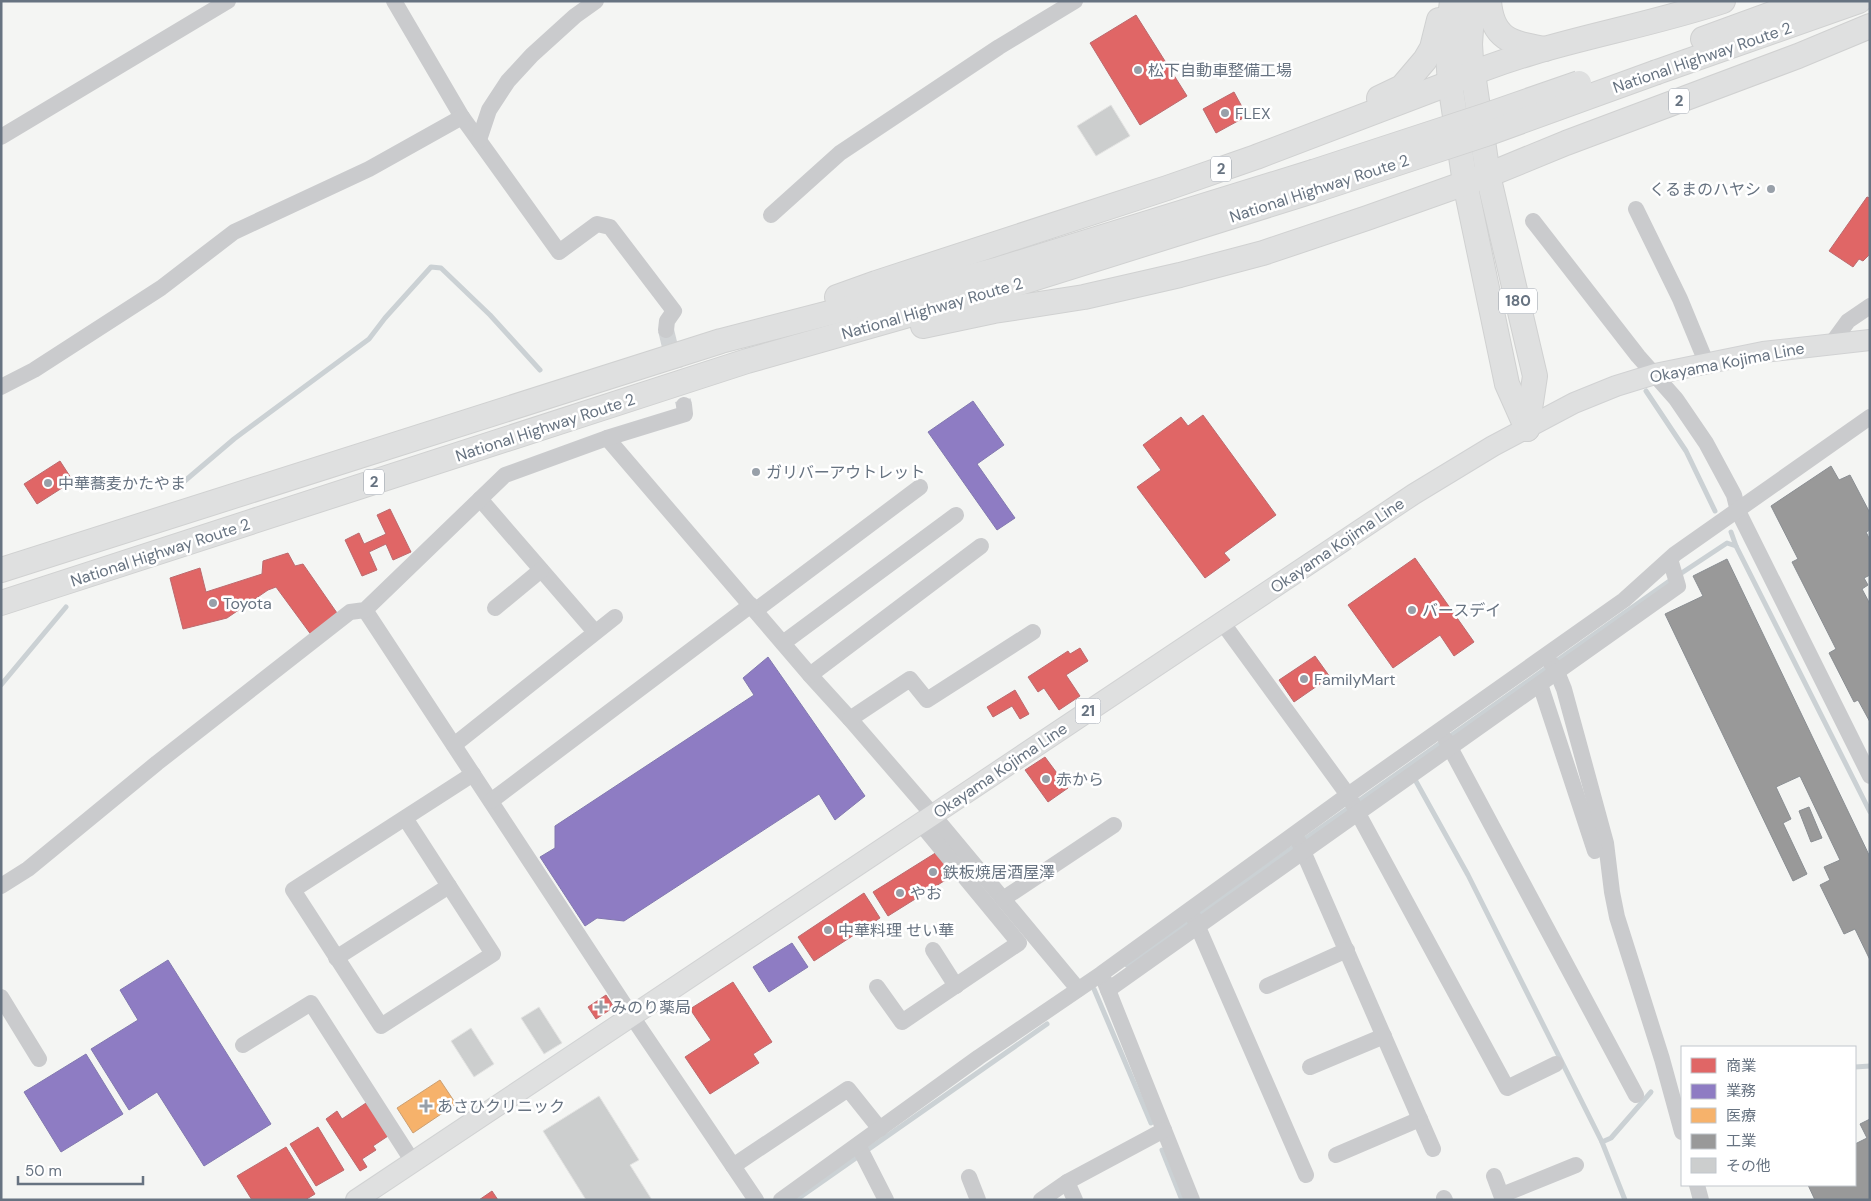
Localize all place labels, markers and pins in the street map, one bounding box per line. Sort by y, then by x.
place label: 松下自動車整備工場 [1148,60,1292,81]
marker: 松下自動車整備工場 [1132,64,1144,76]
place label: FLEX [1235,103,1271,124]
marker: FLEX [1219,107,1231,119]
place label: くるまのハヤシ [1649,179,1761,200]
marker: くるまのハヤシ [1765,183,1777,195]
place label: ガリバーアウトレット [766,462,925,483]
marker: ガリバーアウトレット [750,466,762,478]
place label: 中華蕎麦かたやま [58,473,186,494]
marker: 中華蕎麦かたやま [42,477,54,489]
place label: Toyota [223,593,272,614]
marker: Toyota [207,597,219,609]
place label: バースデイ [1422,600,1501,621]
marker: バースデイ [1406,604,1418,616]
place label: FamilyMart [1314,669,1396,690]
marker: FamilyMart [1298,673,1310,685]
place label: 赤から [1056,769,1104,790]
marker: 赤から [1040,773,1052,785]
place label: 鉄板焼居酒屋澤 [943,862,1055,883]
marker: 鉄板焼居酒屋澤 [927,866,939,878]
place label: やお [910,883,942,904]
marker: やお [894,887,906,899]
place label: 中華料理 せい華 [838,920,954,941]
marker: 中華料理 せい華 [822,924,834,936]
place label: みのり薬局 [611,997,691,1018]
marker: みのり薬局 [595,1001,607,1013]
place label: あさひクリニック [437,1096,565,1117]
marker: あさひクリニック [419,1099,433,1113]

